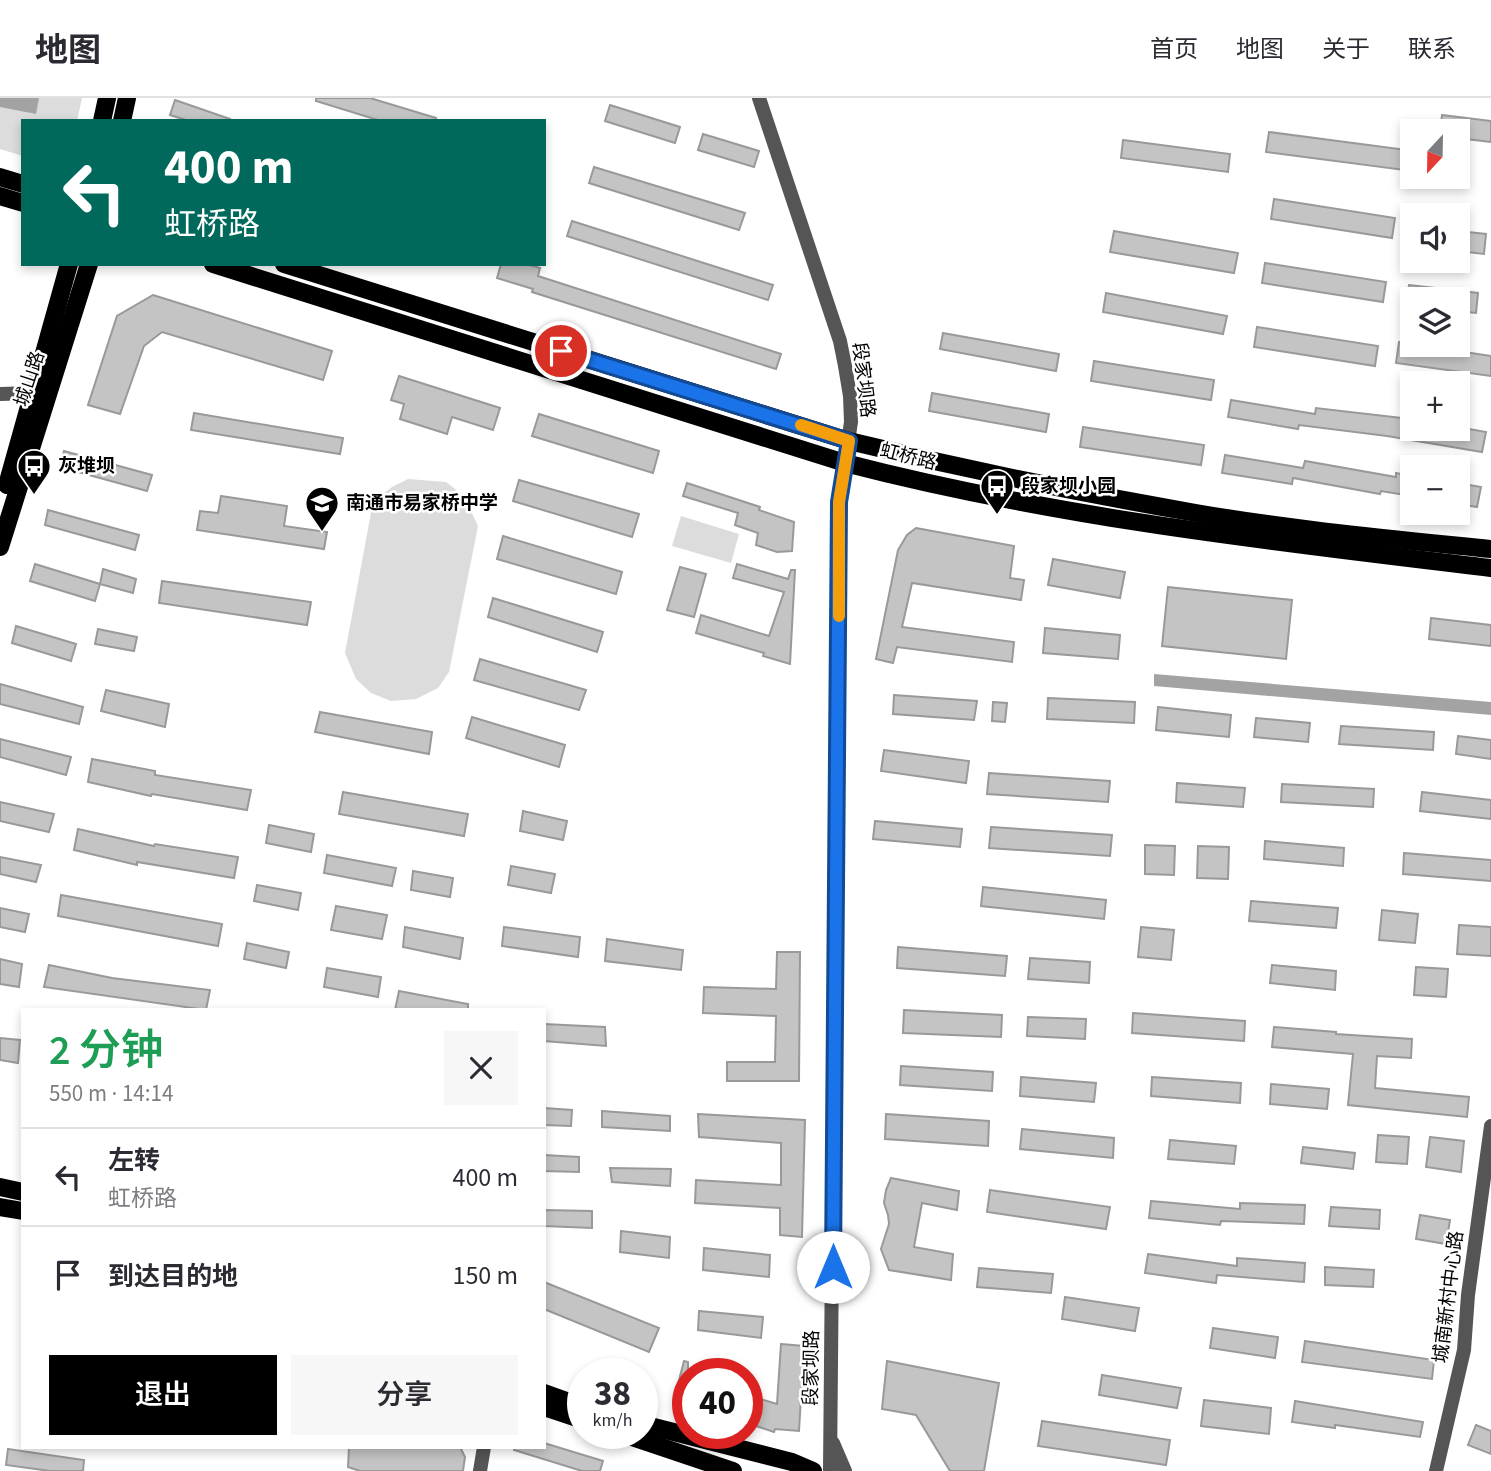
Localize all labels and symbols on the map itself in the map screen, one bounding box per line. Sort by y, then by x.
north arrow [1400,119,1470,189]
pin [531,321,591,381]
street label: 段家坝路 [845,341,881,419]
street label: 城山路 [8,348,52,410]
street label: 虹桥路 [877,437,939,477]
bus stop icon: 灰堆坝 [15,447,53,496]
place label: 灰堆坝 [58,453,115,480]
bus stop icon: 段家坝小园 [978,467,1016,516]
place label: 段家坝小园 [1021,473,1116,500]
school or university icon: 南通市易家桥中学 [303,484,341,533]
place label: 南通市易家桥中学 [346,490,498,517]
street label: 城南新村中心路 [1427,1229,1471,1365]
position arrow [796,1230,870,1304]
street label: 段家坝路 [798,1330,826,1406]
speed limit sign: 40 [672,1358,763,1449]

